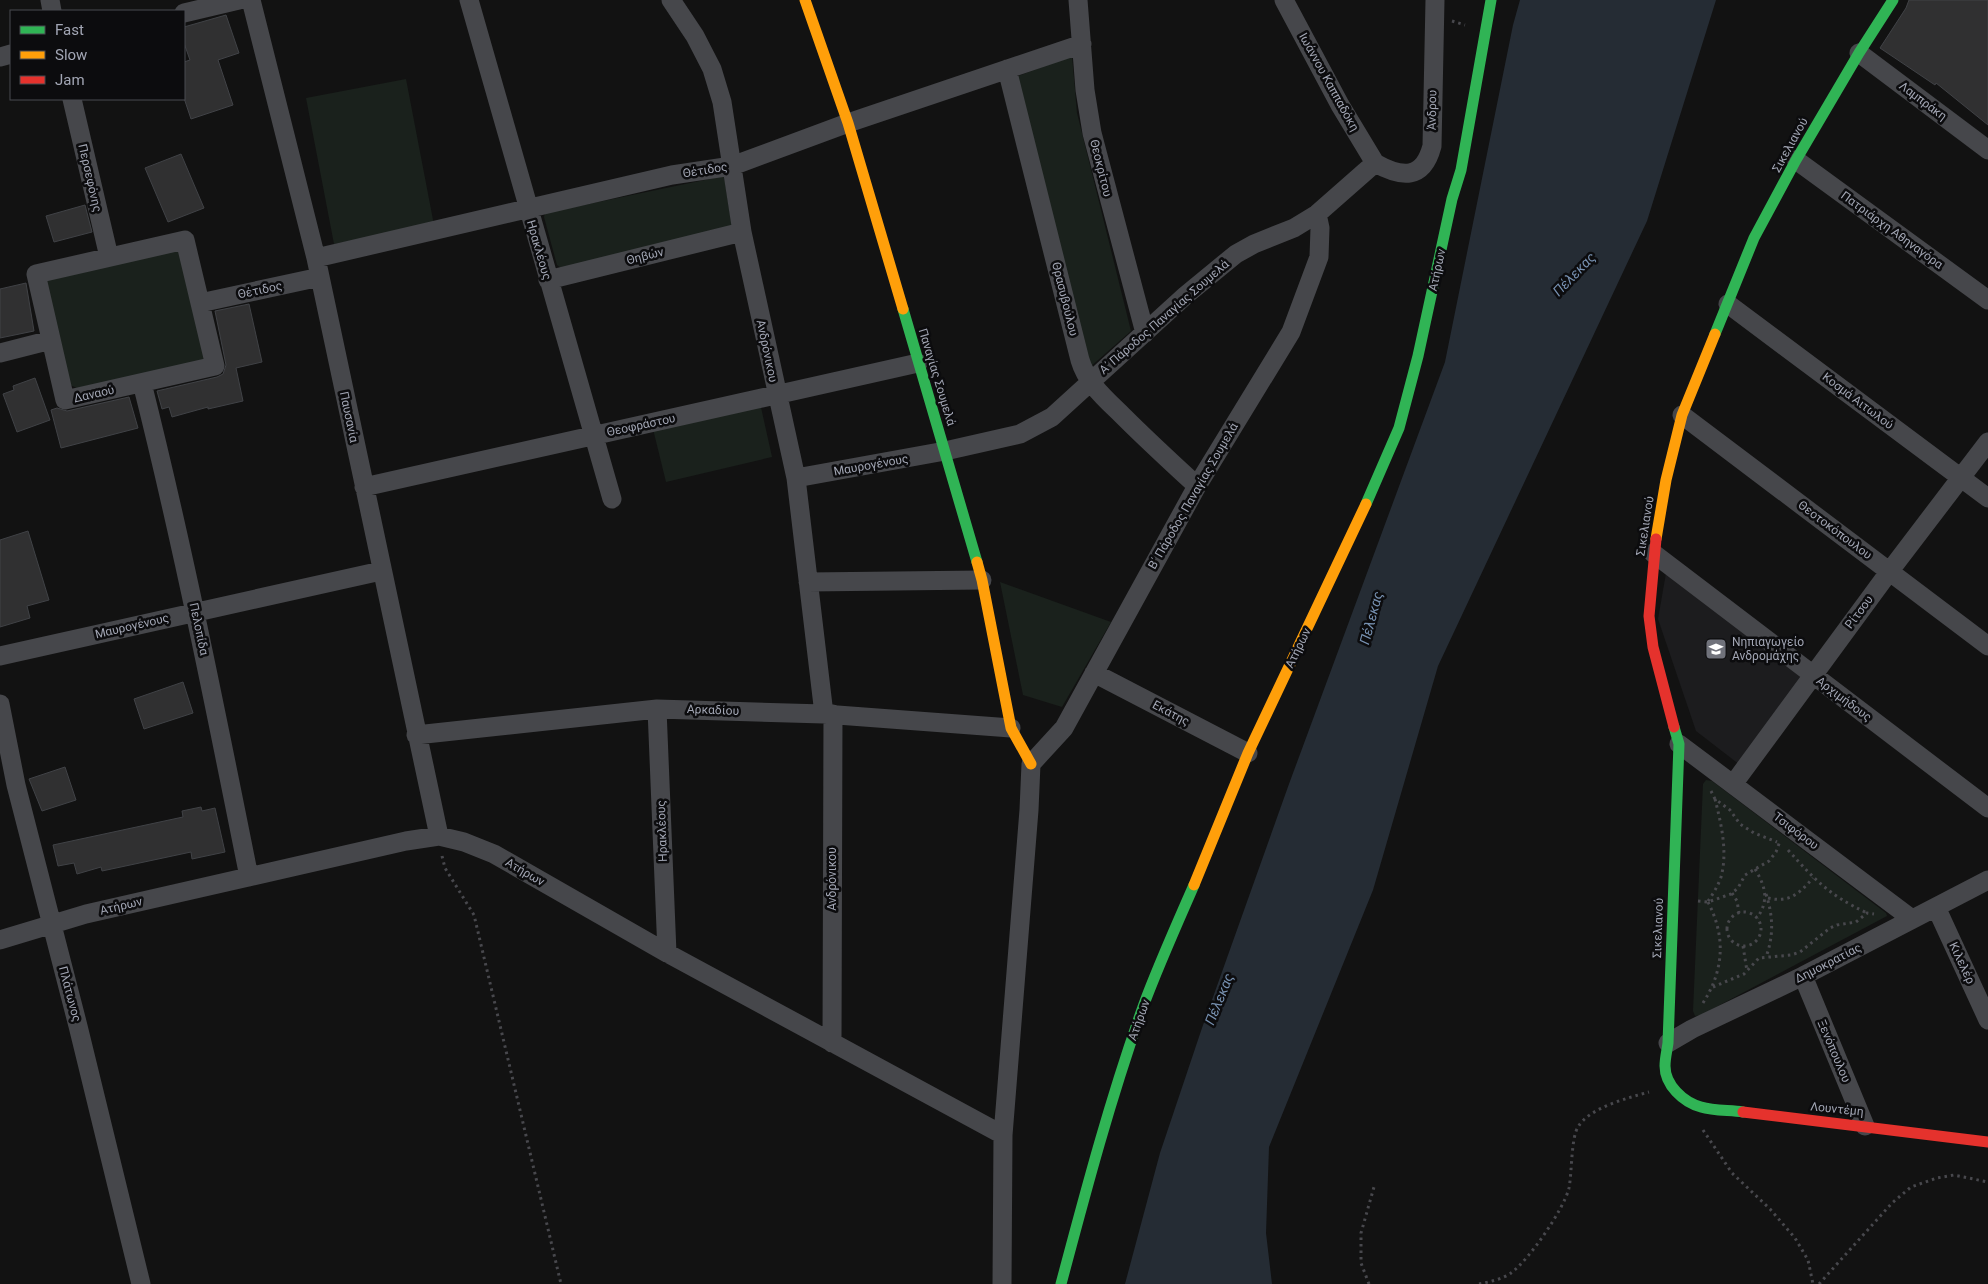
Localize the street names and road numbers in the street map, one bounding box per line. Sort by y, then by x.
street label: Ιωάννου Καππαδόκη [1296,30,1362,134]
street label: Λαμπράκη [1897,79,1949,123]
street label: Άνδρου [1425,90,1439,130]
street label: Σικελιανού [1769,115,1811,175]
street label: Θεοκρίτου [1087,138,1115,198]
street label: Περσεφόνης [75,143,105,213]
street label: Θέτιδος [682,160,728,180]
street label: Πατριάρχη Αθηναγόρα [1838,188,1946,272]
street label: Ηρακλέους [524,218,554,282]
street label: Θηβών [625,245,665,267]
street label: Ατήρων [1426,247,1448,292]
street label: Α΄ Πάροδος Παναγίας Σουμελά [1096,257,1232,377]
street label: Θρασυβούλου [1049,261,1081,337]
street label: Θέτιδος [237,278,283,302]
street label: Ανδρόνικου [754,319,780,383]
street label: Παναγίας Σουμελά [916,327,959,428]
street label: Κοσμά Αιτωλού [1820,370,1896,432]
street label: Δαναού [72,383,116,405]
street label: Παυσανία [337,390,361,444]
street label: Θεοφράστου [605,411,677,439]
street label: Β΄ Πάροδος Παναγίας Σουμελά [1145,420,1241,572]
street label: Μαυρογένους [833,452,909,478]
street label: Σικελιανού [1633,495,1657,557]
street label: Θεοτοκόπουλου [1795,498,1875,562]
street label: Ρίτσου [1842,593,1876,631]
street label: Πελοπίδα [187,602,211,657]
street label: Μαυρογένους [94,611,170,641]
street label: Ατήρων [1282,625,1314,670]
street label: Αρχιμήδους [1814,674,1874,724]
street label: Εκάτης [1150,697,1192,729]
street label: Αρκαδίου [687,702,739,718]
street label: Ηρακλέους [654,800,670,862]
street label: Τσιφόρου [1771,810,1821,852]
street label: Ανδρόνικου [825,847,839,911]
street label: Ατήρων [503,855,547,889]
street label: Ατήρων [98,894,144,918]
street label: Σικελιανού [1650,898,1666,958]
street label: Δημοκρατίας [1792,940,1864,986]
street label: Κιλελέρ [1946,940,1978,986]
street label: Πλάτωνος [56,965,84,1023]
street label: Ατήρων [1125,997,1153,1043]
street label: Ξενόπουλου [1815,1018,1853,1084]
street label: Λουντέμη [1810,1099,1864,1119]

